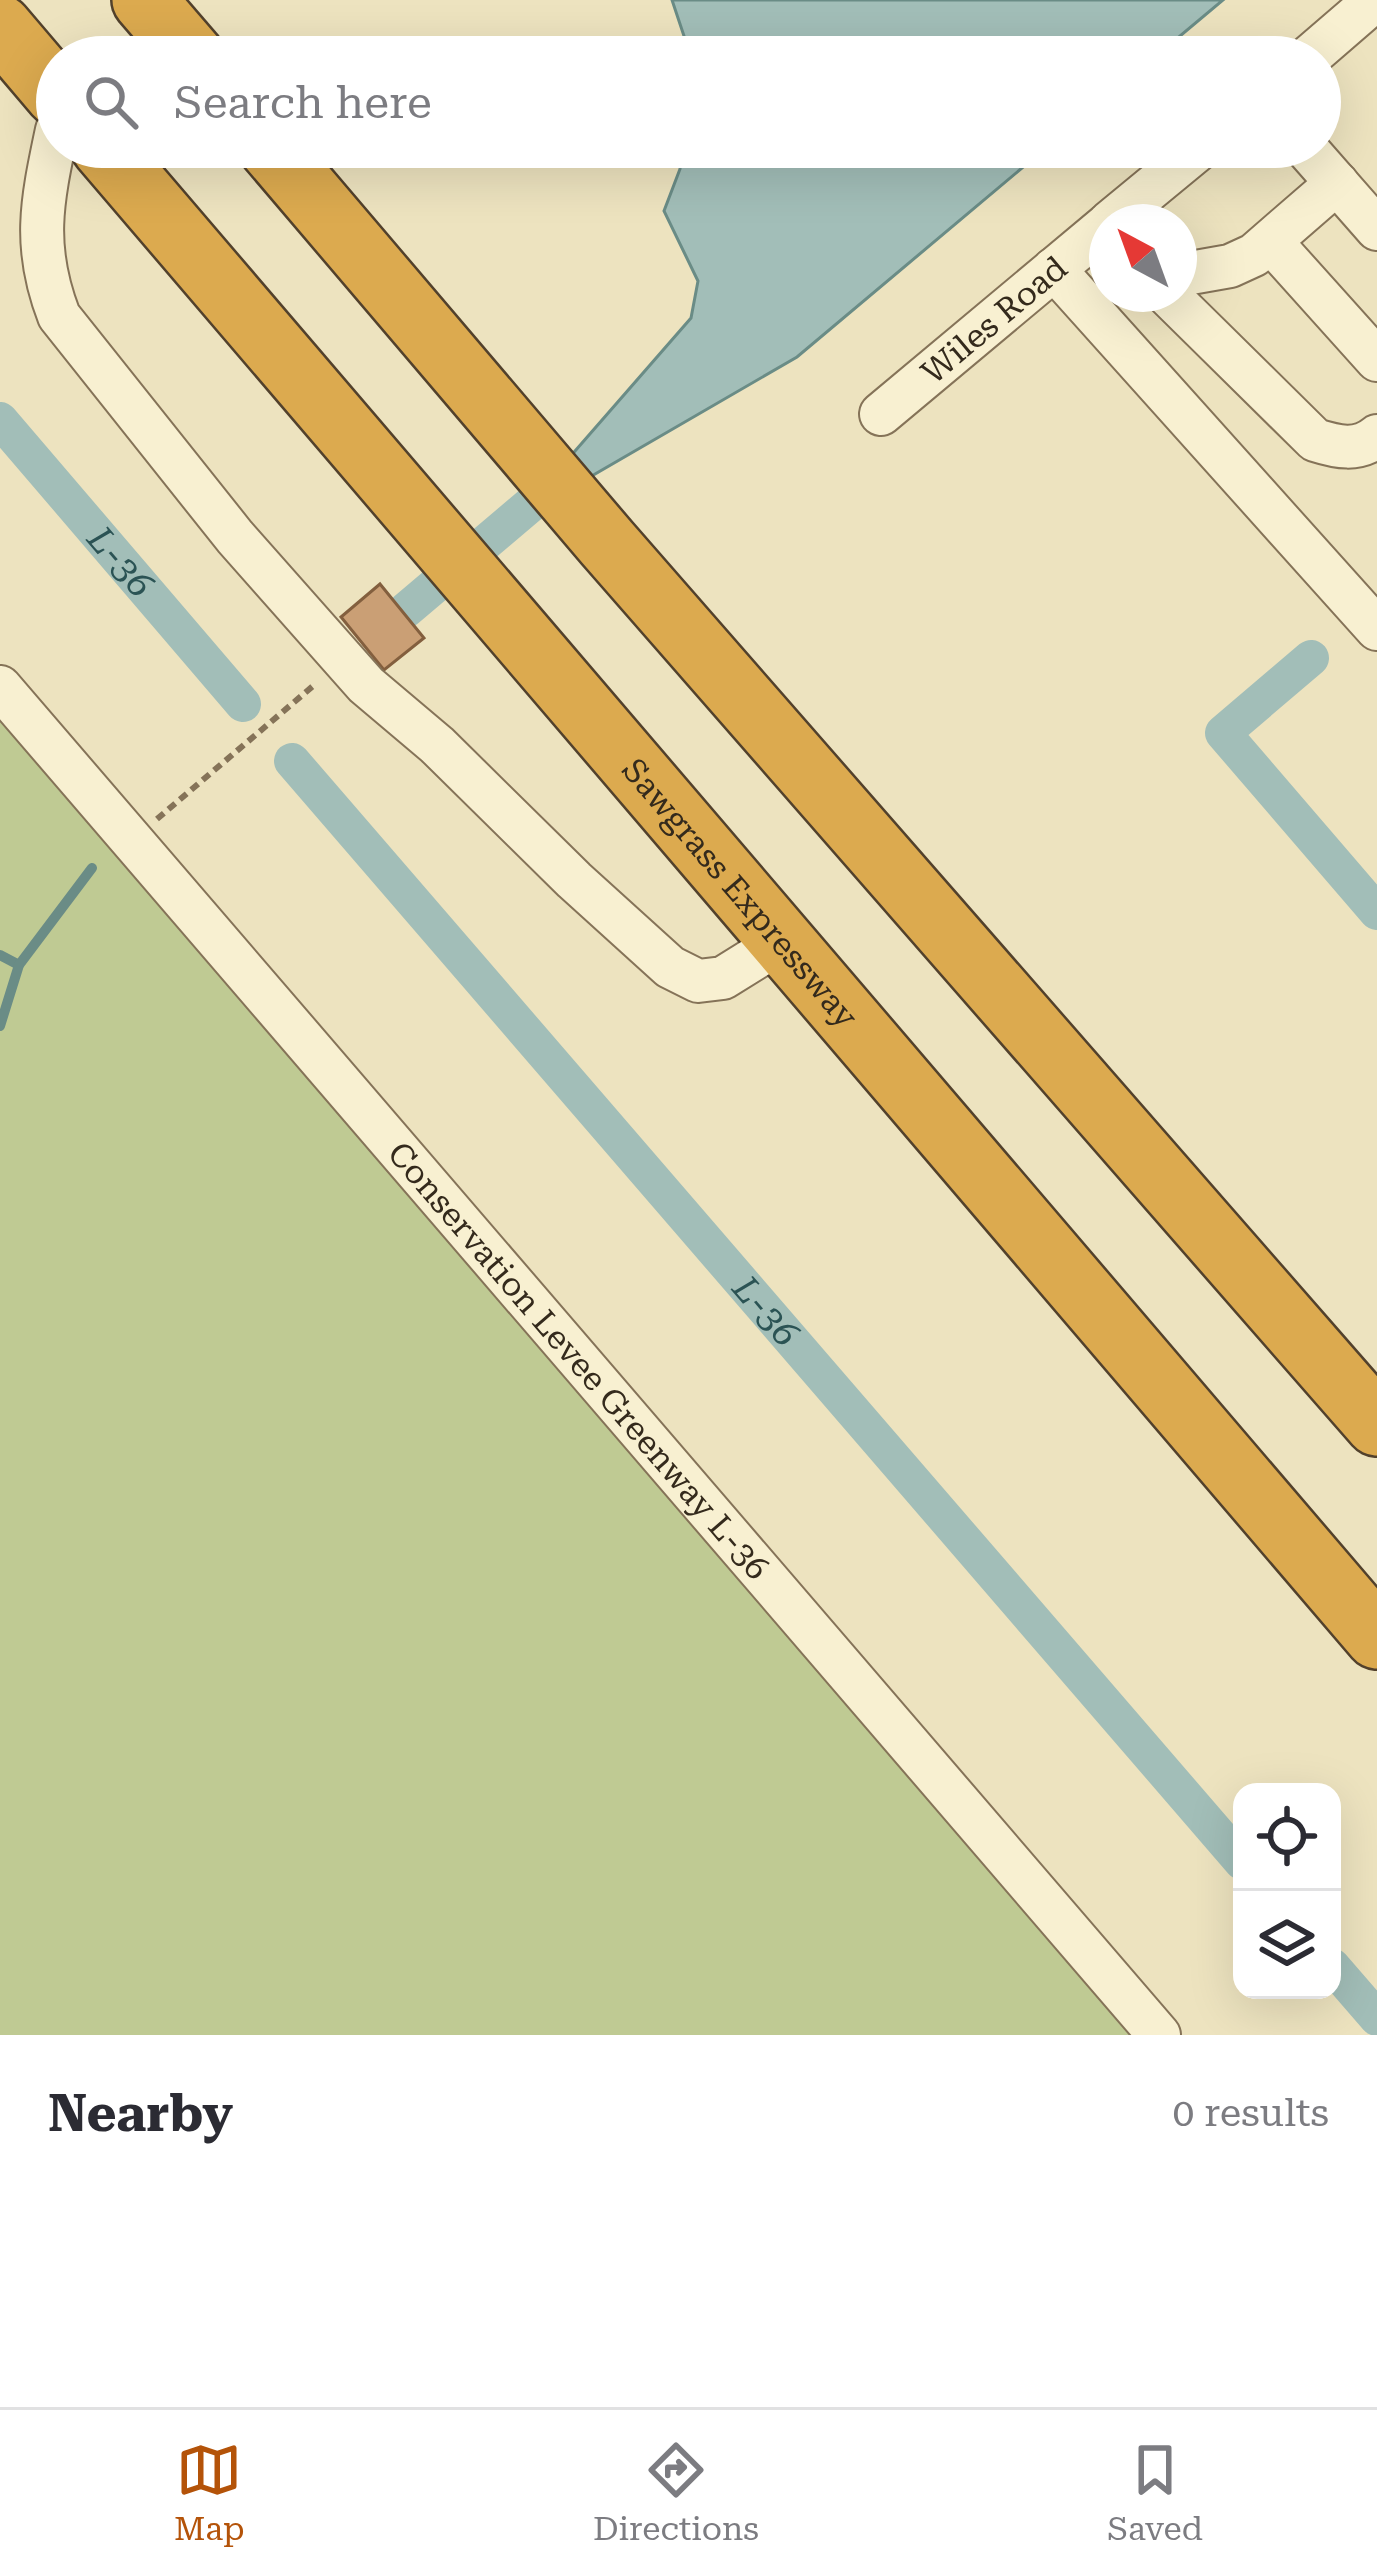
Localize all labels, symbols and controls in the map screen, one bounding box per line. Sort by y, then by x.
search box [36,36,1341,168]
icon: search [78,69,144,135]
text: Search here [174,76,432,129]
north arrow [1089,204,1197,312]
street label: Wiles Road [914,248,1075,392]
water label: L-36 [78,518,162,605]
street label: Sawgrass Expressway [614,750,866,1036]
street label: Conservation Levee Greenway L-36 [380,1134,777,1587]
water label: L-36 [723,1267,807,1355]
map controls [1233,1783,1341,1999]
button: locate [1233,1783,1341,1891]
button: layers [1233,1891,1341,1999]
text: Nearby [48,2084,233,2143]
text: 0 results [1172,2090,1329,2136]
tab: Map [174,2437,245,2548]
tab: Directions [593,2437,759,2548]
tab: Saved [1107,2437,1203,2548]

